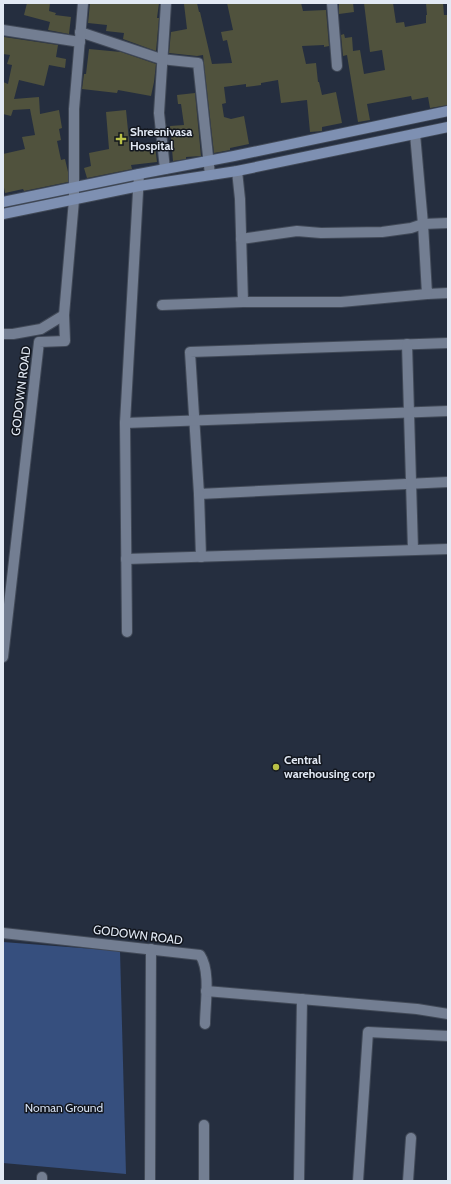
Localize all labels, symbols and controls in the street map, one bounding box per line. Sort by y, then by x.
place label: Shreenivasa Hospital [130,124,192,153]
marker: Shreenivasa Hospital [115,133,127,145]
street label: GODOWN ROAD [8,345,33,437]
place label: Central warehousing corp [284,752,375,781]
marker: Central warehousing corp [271,762,281,772]
street label: GODOWN ROAD [92,922,184,947]
park label: Noman Ground [25,1100,103,1115]

